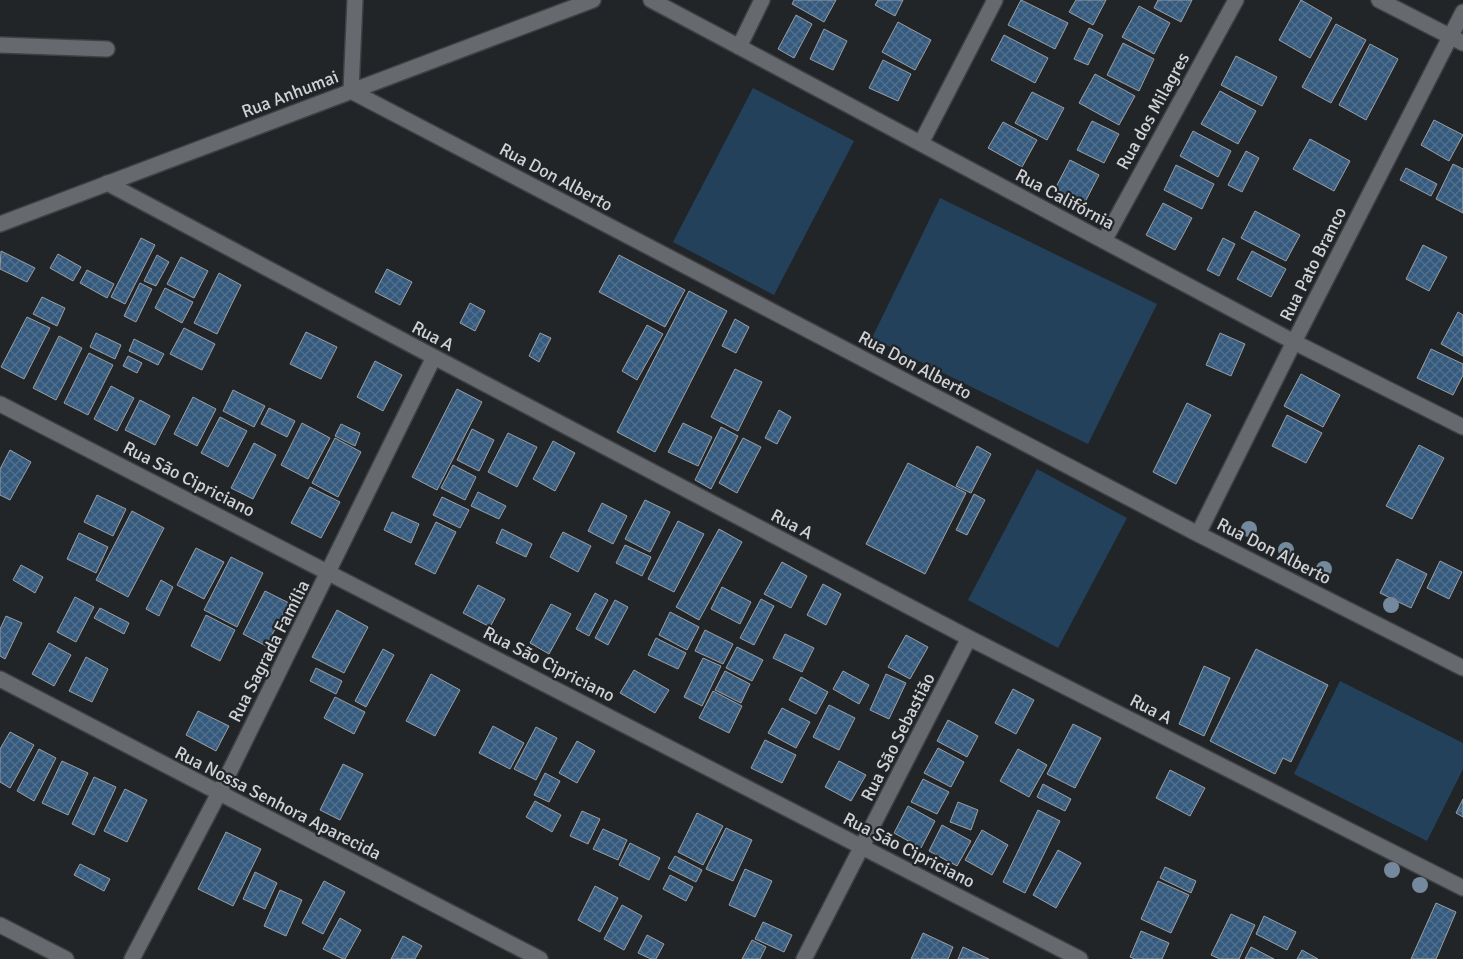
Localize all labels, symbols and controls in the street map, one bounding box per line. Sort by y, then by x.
street label: Rua dos Milagres [1112,48,1194,173]
street label: Rua Anhumai [238,65,342,123]
street label: Rua Don Alberto [496,138,616,216]
street label: Rua Califórnia [1012,164,1118,234]
street label: Rua Pato Branco [1275,203,1351,325]
street label: Rua A [408,316,458,356]
street label: Rua Don Alberto [855,326,975,404]
street label: Rua São Cipriciano [120,436,258,522]
street label: Rua A [767,504,817,544]
street label: Rua Don Alberto [1213,513,1335,589]
street label: Rua Sagrada Família [224,576,314,726]
street label: Rua São Cipriciano [480,621,618,707]
street label: Rua São Sebastião [856,669,940,805]
street label: Rua A [1126,689,1176,729]
street label: Rua Nossa Senhora Aparecida [171,741,385,865]
street label: Rua São Cipriciano [840,807,978,893]

